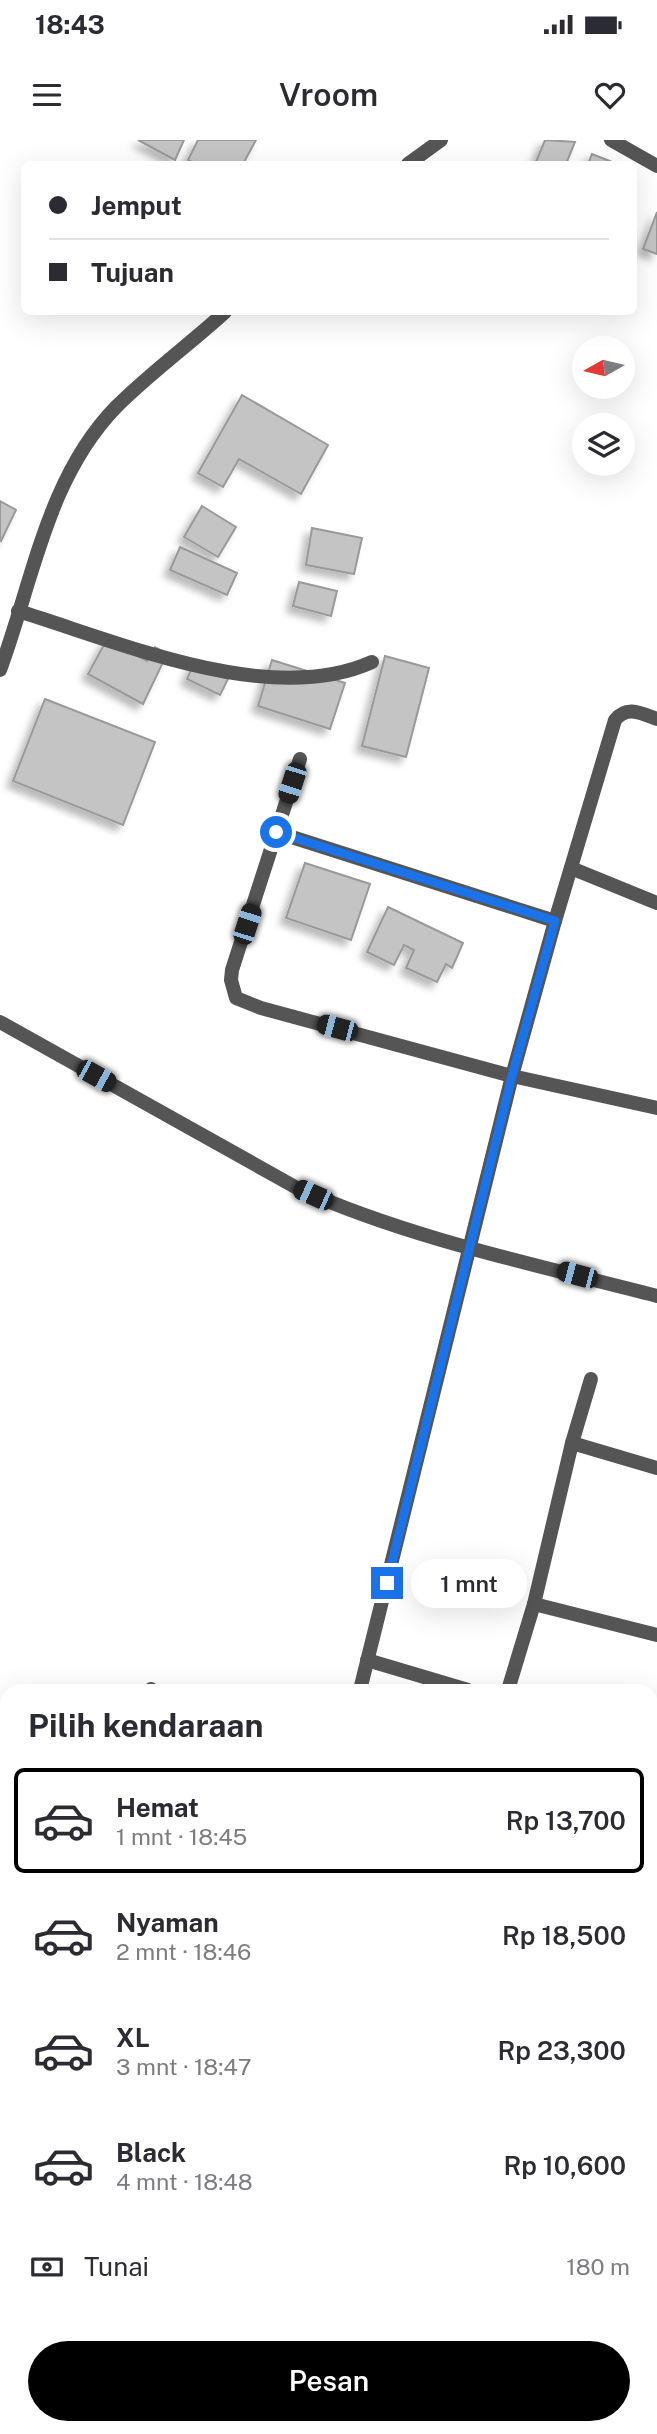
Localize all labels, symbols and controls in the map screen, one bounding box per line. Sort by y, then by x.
text: 18:43 [35,9,105,40]
icon: menu [28,76,66,114]
text: Vroom [279,76,378,113]
icon: heart [591,76,629,114]
text: Jemput [91,190,182,221]
text: Tujuan [91,257,174,288]
north arrow [572,336,635,399]
map controls [572,336,635,476]
button: layers [572,413,635,476]
car [276,760,309,806]
route start [260,816,292,848]
car [231,901,264,947]
car [314,1012,361,1044]
car [73,1057,120,1095]
car [290,1177,337,1213]
car [554,1259,601,1291]
callout: 1 mnt [412,1558,527,1608]
route end [371,1567,403,1599]
text: 1 mnt [440,1570,498,1597]
text: Pilih kendaraan [28,1707,263,1744]
icon: car [32,1789,95,1852]
text: Hemat [116,1792,199,1823]
text: Rp 13,700 [506,1805,626,1836]
text: 1 mnt · 18:45 [116,1823,247,1850]
icon: car [32,1904,95,1967]
text: Nyaman [116,1907,219,1938]
text: Rp 18,500 [502,1920,626,1951]
text: 2 mnt · 18:46 [116,1938,251,1965]
icon: car [32,2019,95,2082]
text: XL [116,2022,150,2053]
text: Rp 23,300 [498,2035,626,2066]
text: 3 mnt · 18:47 [116,2053,252,2080]
icon: car [32,2134,95,2197]
text: Black [116,2137,186,2168]
text: Rp 10,600 [503,2150,626,2181]
text: 4 mnt · 18:48 [116,2168,253,2195]
icon: cash [28,2248,66,2286]
text: Tunai [84,2251,149,2282]
text: 180 m [566,2253,630,2280]
button: Pesan [28,2341,630,2421]

